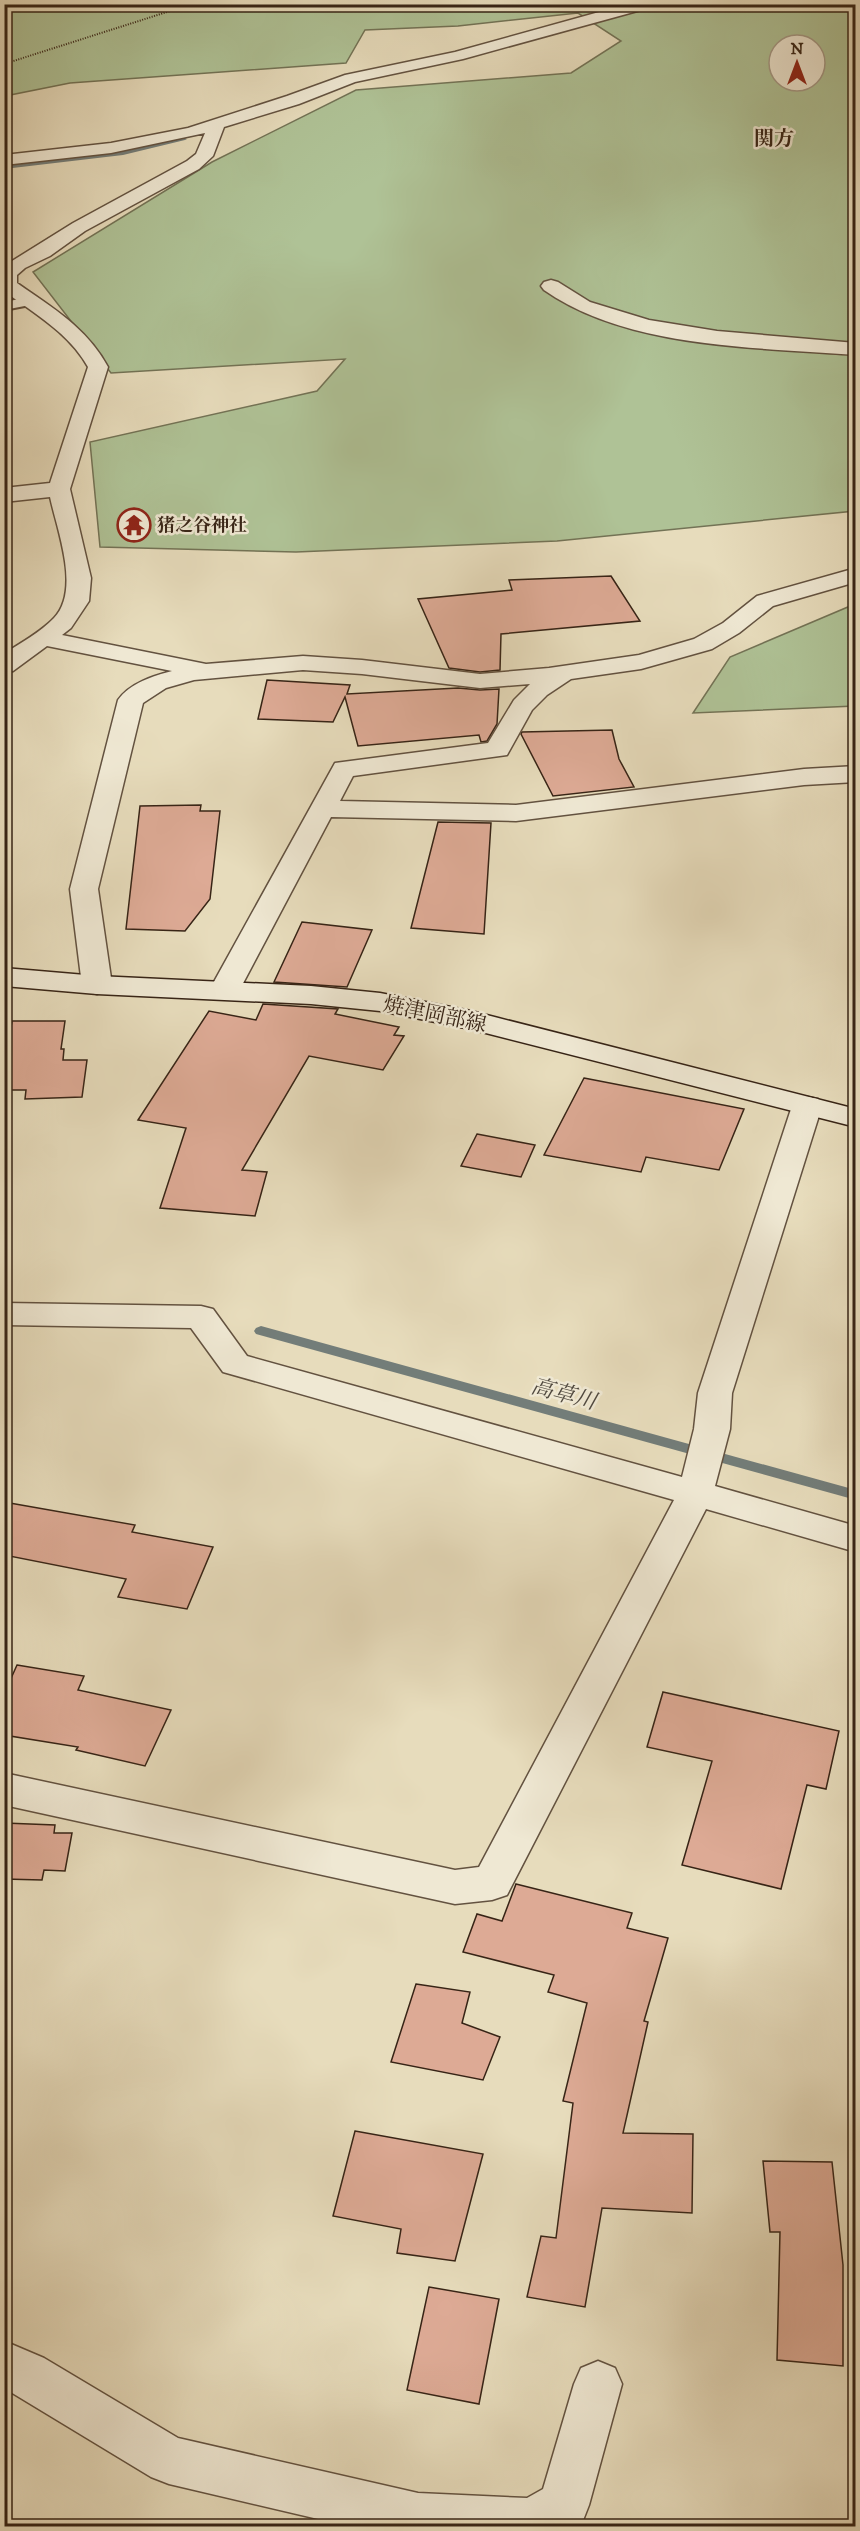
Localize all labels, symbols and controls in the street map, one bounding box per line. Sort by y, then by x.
north arrow [767,33,827,93]
text: N [790,39,804,59]
district label: 関方 [754,127,794,152]
temple icon: 猪之谷神社 [116,507,152,543]
place label: 猪之谷神社 [157,515,247,537]
street label: 焼津岡部線 [381,991,489,1039]
water label: 高草川 [528,1373,601,1417]

